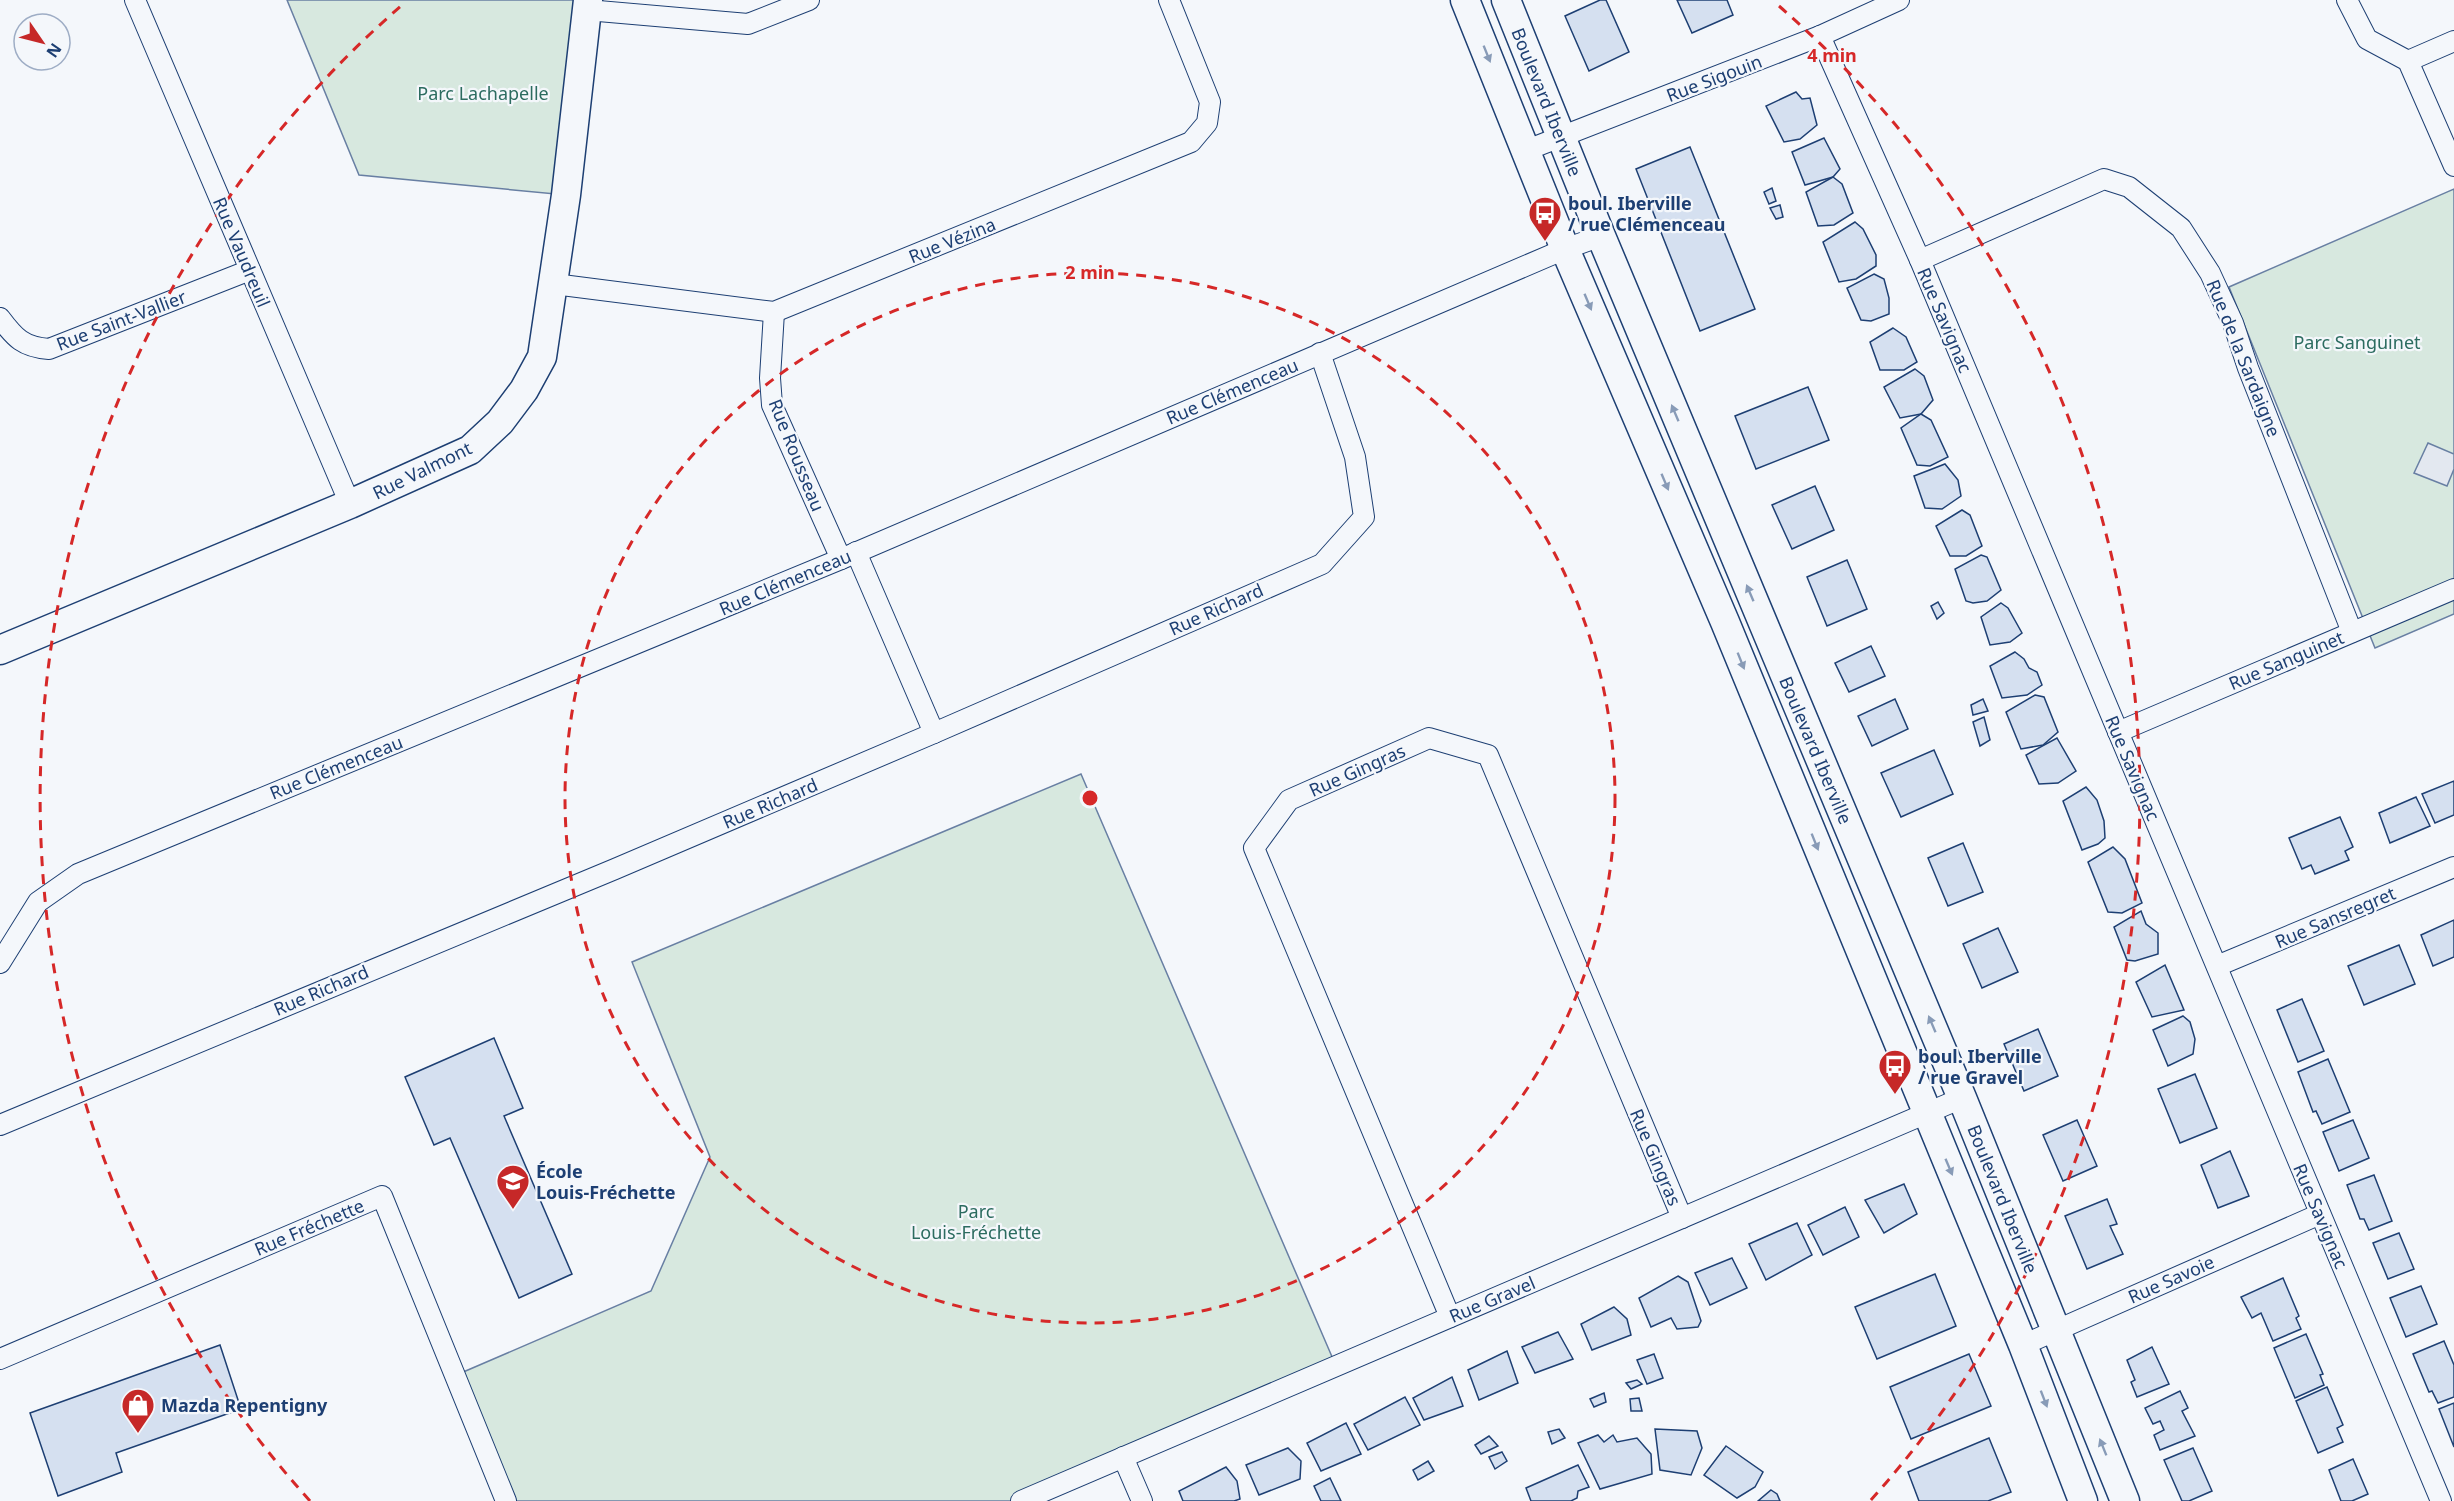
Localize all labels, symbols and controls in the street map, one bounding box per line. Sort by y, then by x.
north arrow [12,12,72,72]
street label: Boulevard Iberville [1506,24,1588,180]
text: N [42,39,67,62]
text: 4 min [1807,43,1857,67]
one-way arrow [1483,45,1492,63]
street label: Rue Sigouin [1663,49,1765,107]
park label: Parc Lachapelle [417,81,549,105]
place label: boul. Iberville / rue Clémenceau [1568,191,1726,236]
street label: Rue Vaudreuil [208,193,276,311]
bus stop icon: boul. Iberville / rue Clémenceau [1527,195,1563,242]
street label: Rue Vézina [905,212,999,268]
text: 2 min [1065,260,1115,284]
street label: Rue Savignac [1912,264,1978,376]
street label: Rue de la Sardaigne [2201,276,2287,440]
street label: Rue Saint-Vallier [53,284,190,356]
one-way arrow [1583,294,1593,312]
park label: Parc Sanguinet [2293,330,2421,354]
street label: Rue Clémenceau [1162,352,1302,430]
street label: Rue Rousseau [764,395,830,515]
one-way arrow [1670,404,1679,422]
street label: Rue Valmont [368,435,476,504]
one-way arrow [1660,473,1670,491]
street label: Rue Clémenceau [715,543,855,621]
street label: Rue Richard [1165,577,1267,641]
one-way arrow [1745,584,1755,602]
street label: Rue Sanguinet [2225,625,2348,695]
one-way arrow [1736,653,1746,671]
street label: Boulevard Iberville [1774,672,1858,828]
street label: Rue Savignac [2100,712,2166,824]
street label: Rue Clémenceau [266,729,406,805]
street label: Rue Gingras [1305,738,1409,802]
street label: Rue Richard [719,772,821,834]
centre of rings [1080,788,1100,808]
one-way arrow [1810,833,1820,851]
street label: Rue Sansregret [2271,881,2399,953]
street label: Rue Richard [270,959,372,1021]
one-way arrow [1927,1015,1937,1033]
place label: boul. Iberville / rue Gravel [1918,1044,2042,1089]
bus stop icon: boul. Iberville / rue Gravel [1877,1048,1913,1095]
street label: Rue Gingras [1625,1105,1687,1209]
street label: Boulevard Iberville [1962,1121,2044,1277]
place label: École Louis-Fréchette [536,1159,676,1204]
one-way arrow [1944,1159,1954,1177]
street label: Rue Savignac [2288,1160,2354,1272]
school or university icon: École Louis-Fréchette [495,1163,531,1210]
street label: Rue Fréchette [251,1193,367,1261]
park label: Parc Louis-Fréchette [911,1199,1041,1244]
street label: Rue Savoie [2124,1249,2218,1309]
street label: Rue Gravel [1445,1270,1539,1328]
shop icon: Mazda Repentigny [120,1387,156,1434]
one-way arrow [2040,1390,2049,1408]
place label: Mazda Repentigny [161,1393,328,1417]
one-way arrow [2098,1438,2107,1456]

